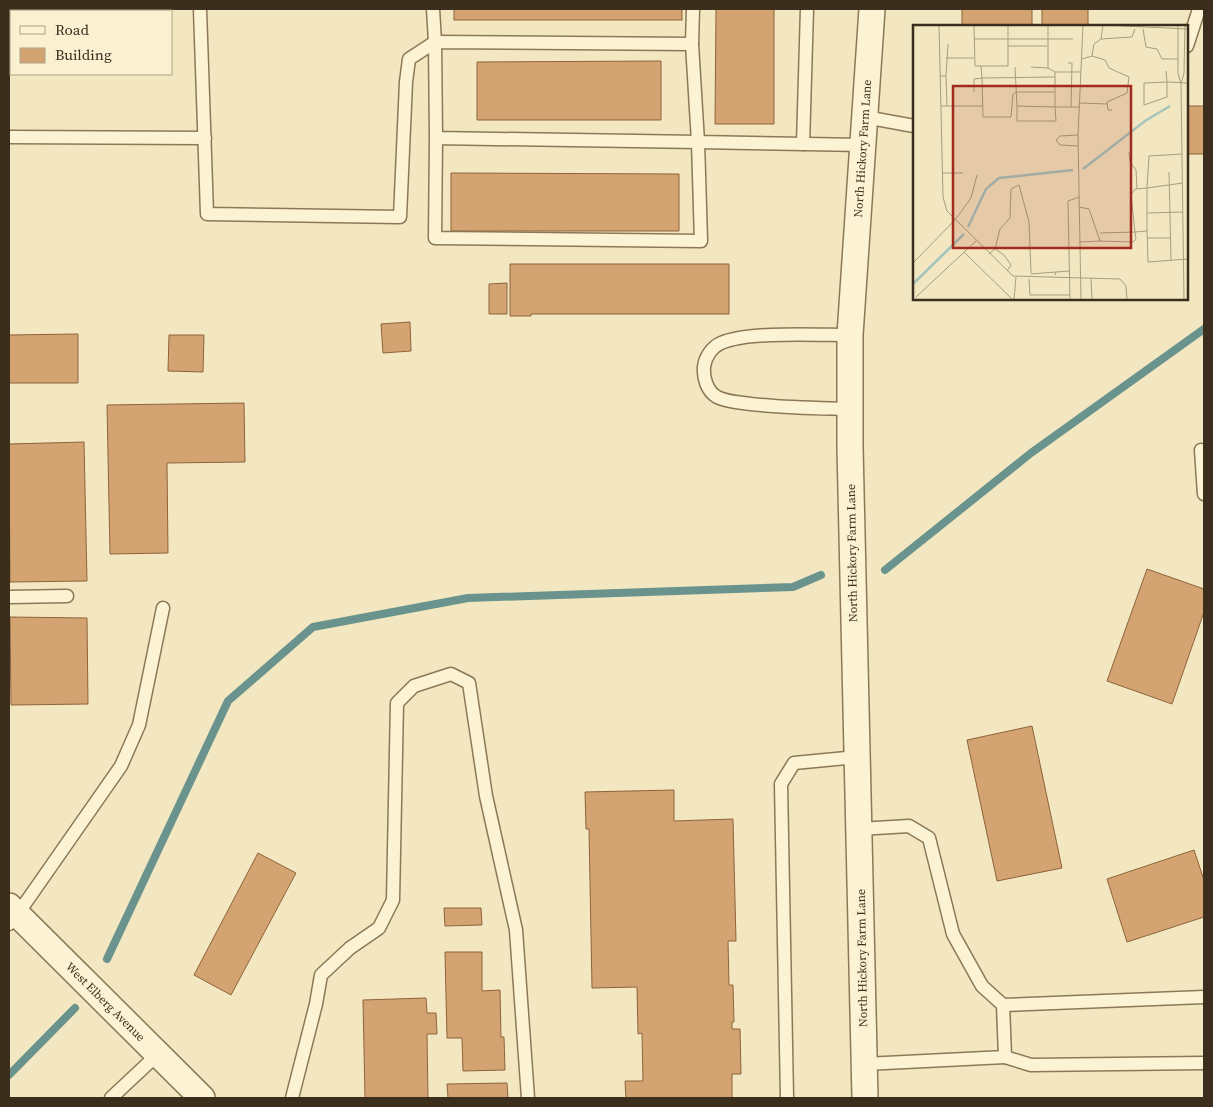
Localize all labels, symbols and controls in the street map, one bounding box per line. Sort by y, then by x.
legend [10,10,172,75]
text: Road [55,19,89,40]
inset map [913,25,1188,300]
text: Building [55,44,112,65]
street label: North Hickory Farm Lane [850,79,875,218]
street label: North Hickory Farm Lane [843,484,861,622]
street label: North Hickory Farm Lane [853,889,871,1027]
street label: West Elberg Avenue [62,959,149,1045]

